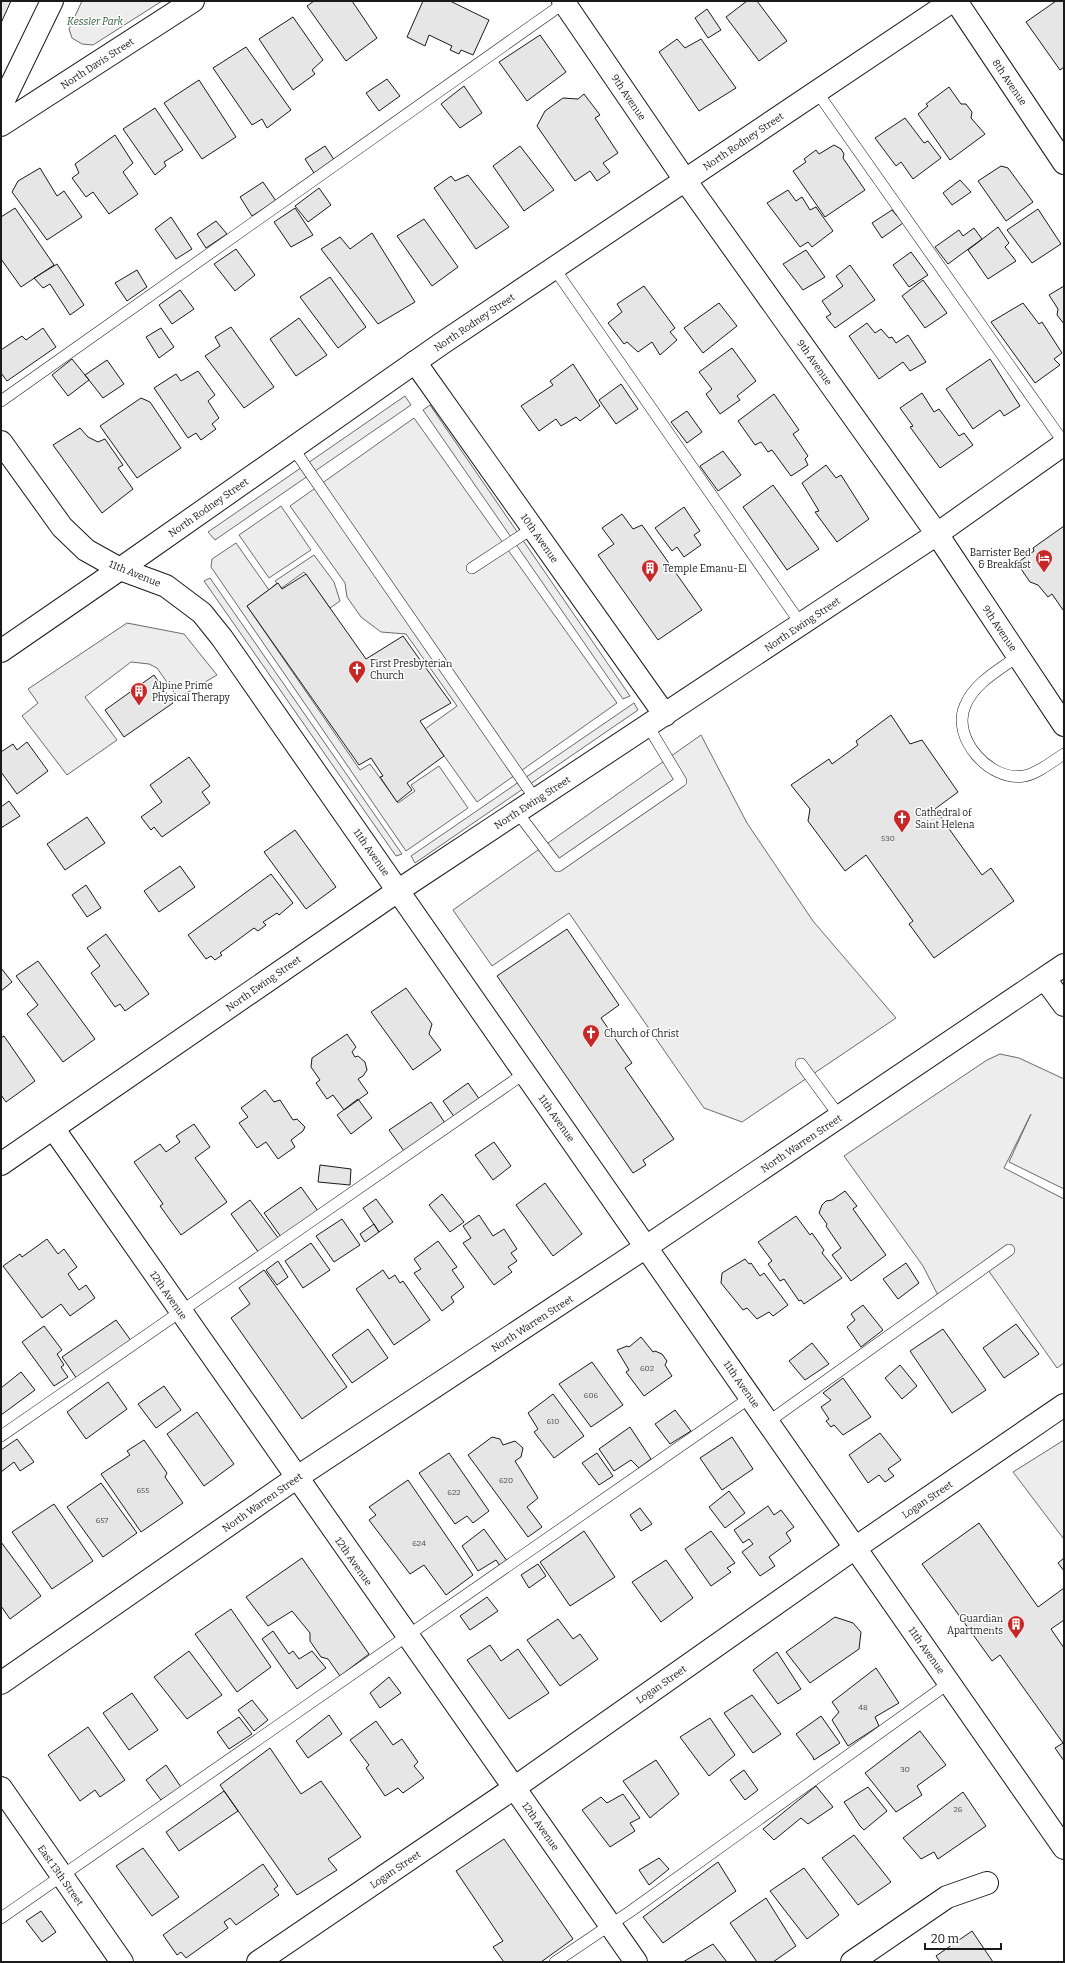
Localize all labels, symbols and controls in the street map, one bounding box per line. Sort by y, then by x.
park label: Kessler Park [67,16,123,28]
street label: North Davis Street [59,35,137,92]
street label: 8th Avenue [989,57,1029,108]
street label: 9th Avenue [608,72,648,123]
street label: North Rodney Street [701,110,787,173]
street label: North Rodney Street [432,291,518,354]
street label: 9th Avenue [794,338,834,388]
street label: North Rodney Street [166,475,251,540]
street label: 10th Avenue [518,512,561,566]
place label: Barrister Bed & Breakfast [970,547,1031,571]
hotel icon: Barrister Bed & Breakfast [1034,548,1054,573]
street label: 11th Avenue [107,558,162,590]
building icon: Temple Emanu-El [640,558,660,583]
place label: Temple Emanu-El [663,563,747,575]
street label: North Ewing Street [762,595,843,655]
street label: 9th Avenue [979,603,1019,654]
place label: First Presbyterian Church [370,658,453,682]
church icon: First Presbyterian Church [347,659,367,684]
place label: Alpine Prime Physical Therapy [152,680,231,704]
building icon: Alpine Prime Physical Therapy [129,681,149,706]
street label: North Ewing Street [492,773,573,832]
place label: Cathedral of Saint Helena [915,807,975,831]
church icon: Cathedral of Saint Helena [892,808,912,833]
street label: 11th Avenue [350,827,392,879]
house number: 530 [881,834,895,843]
street label: North Ewing Street [224,953,304,1014]
church icon: Church of Christ [581,1023,601,1048]
place label: Church of Christ [604,1028,680,1040]
street label: 11th Avenue [535,1093,577,1145]
street label: North Warren Street [759,1112,845,1175]
street label: 12th Avenue [147,1269,189,1322]
street label: North Warren Street [489,1293,576,1355]
street label: 11th Avenue [720,1359,762,1411]
house number: 602 [640,1364,654,1373]
house number: 606 [584,1391,599,1400]
house number: 610 [547,1417,559,1426]
street label: North Warren Street [220,1470,305,1535]
house number: 620 [499,1476,513,1485]
street label: Logan Street [900,1478,956,1521]
house number: 655 [136,1486,150,1495]
house number: 622 [447,1488,461,1497]
house number: 657 [96,1516,108,1525]
street label: 12th Avenue [332,1535,374,1588]
house number: 624 [412,1539,426,1548]
place label: Guardian Apartments [947,1613,1004,1637]
building icon: Guardian Apartments [1006,1614,1026,1639]
street label: 11th Avenue [905,1625,947,1677]
street label: Logan Street [634,1663,689,1707]
house number: 48 [858,1703,868,1712]
house number: 30 [900,1765,910,1774]
street label: 12th Avenue [519,1800,561,1853]
house number: 26 [953,1805,963,1814]
street label: East 13th Street [35,1843,86,1909]
street label: Logan Street [368,1848,424,1891]
scale bar [925,1925,1001,1951]
text: 20 m [931,1932,960,1946]

